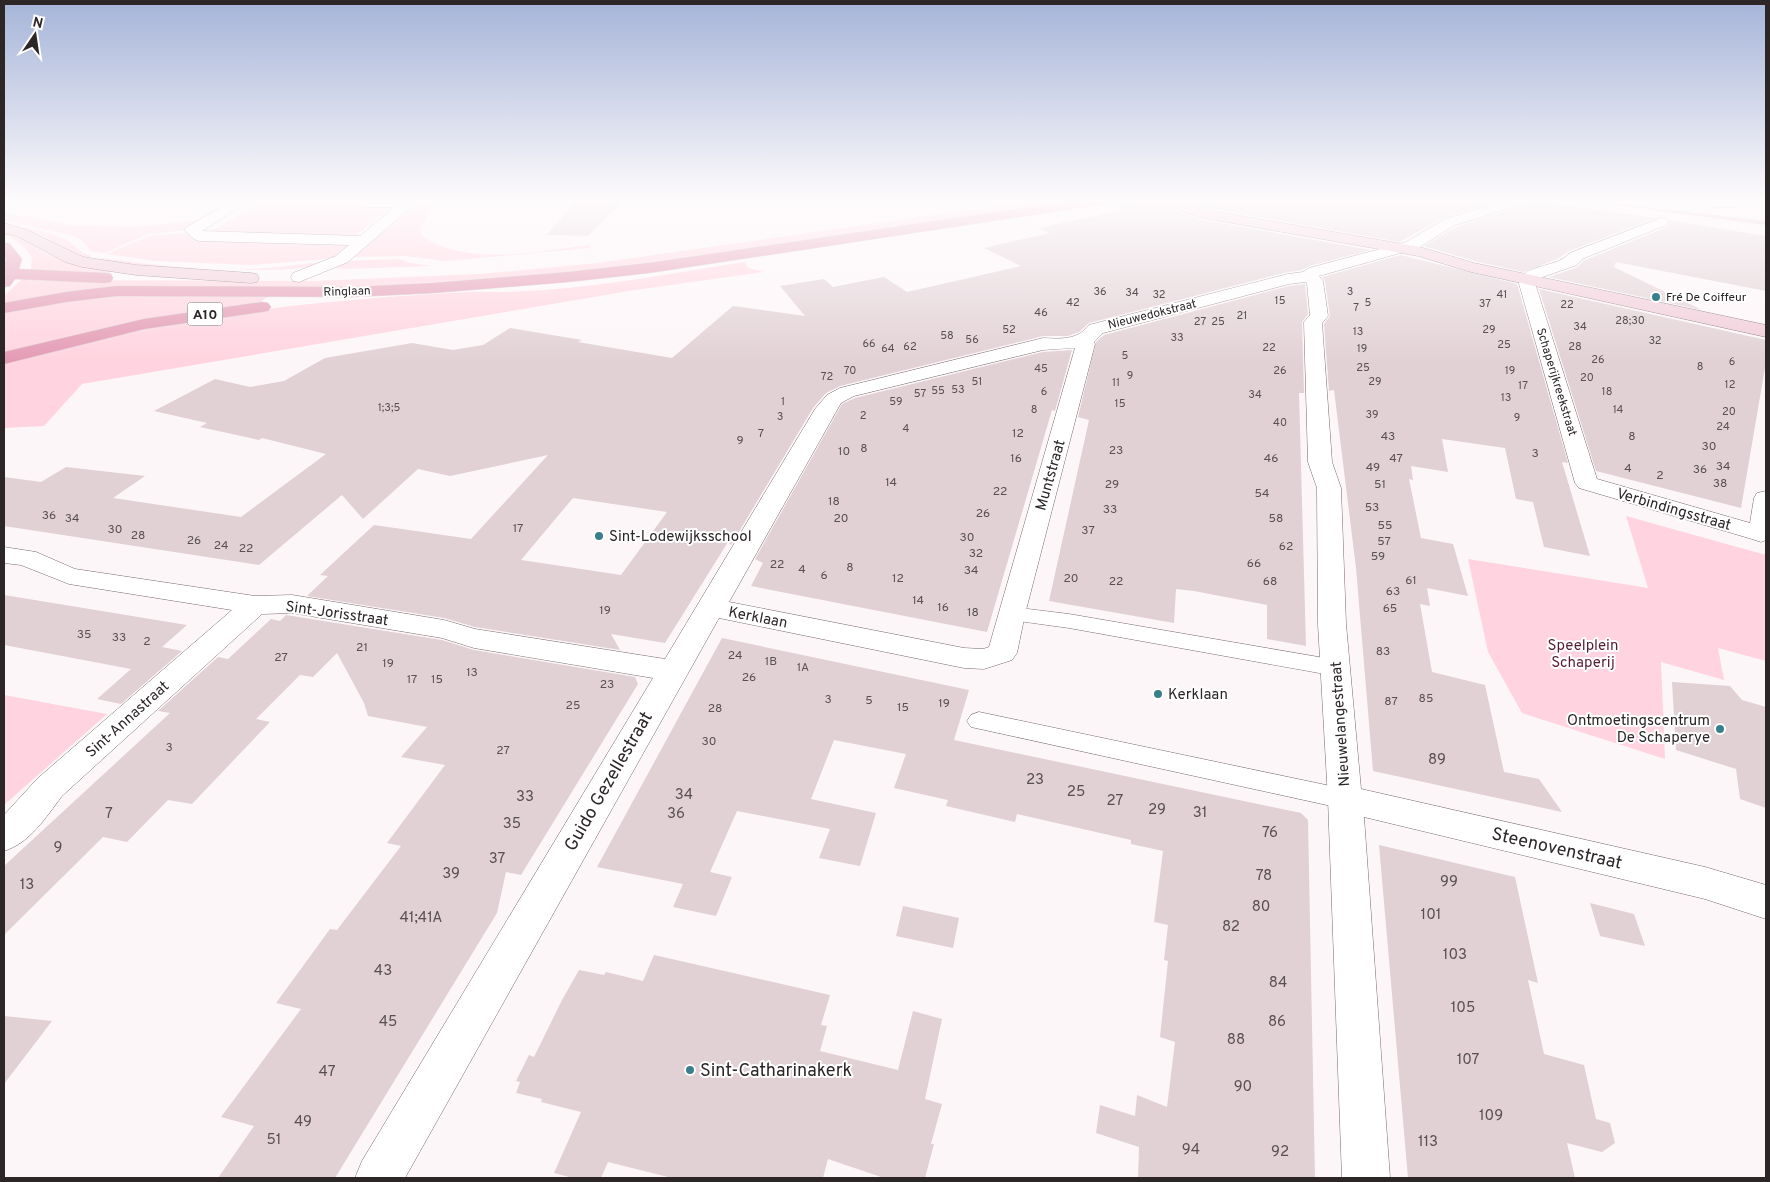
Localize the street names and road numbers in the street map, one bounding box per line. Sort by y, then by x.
street label: Ringlaan [323,283,371,301]
street label: Nieuwedokstraat [1106,296,1198,334]
road number: A10 [188,302,222,326]
street label: Schaperijkreekstraat [1532,326,1580,438]
street label: Muntstraat [1032,438,1071,513]
street label: Verbindingsstraat [1614,485,1733,536]
street label: Sint-Jorisstraat [284,598,389,631]
street label: Kerklaan [726,603,789,634]
street label: Nieuwelangestraat [1328,661,1355,787]
street label: Sint-Annastraat [82,678,174,763]
street label: Guido Gezellestraat [560,708,659,856]
street label: Steenovenstraat [1489,823,1624,876]

